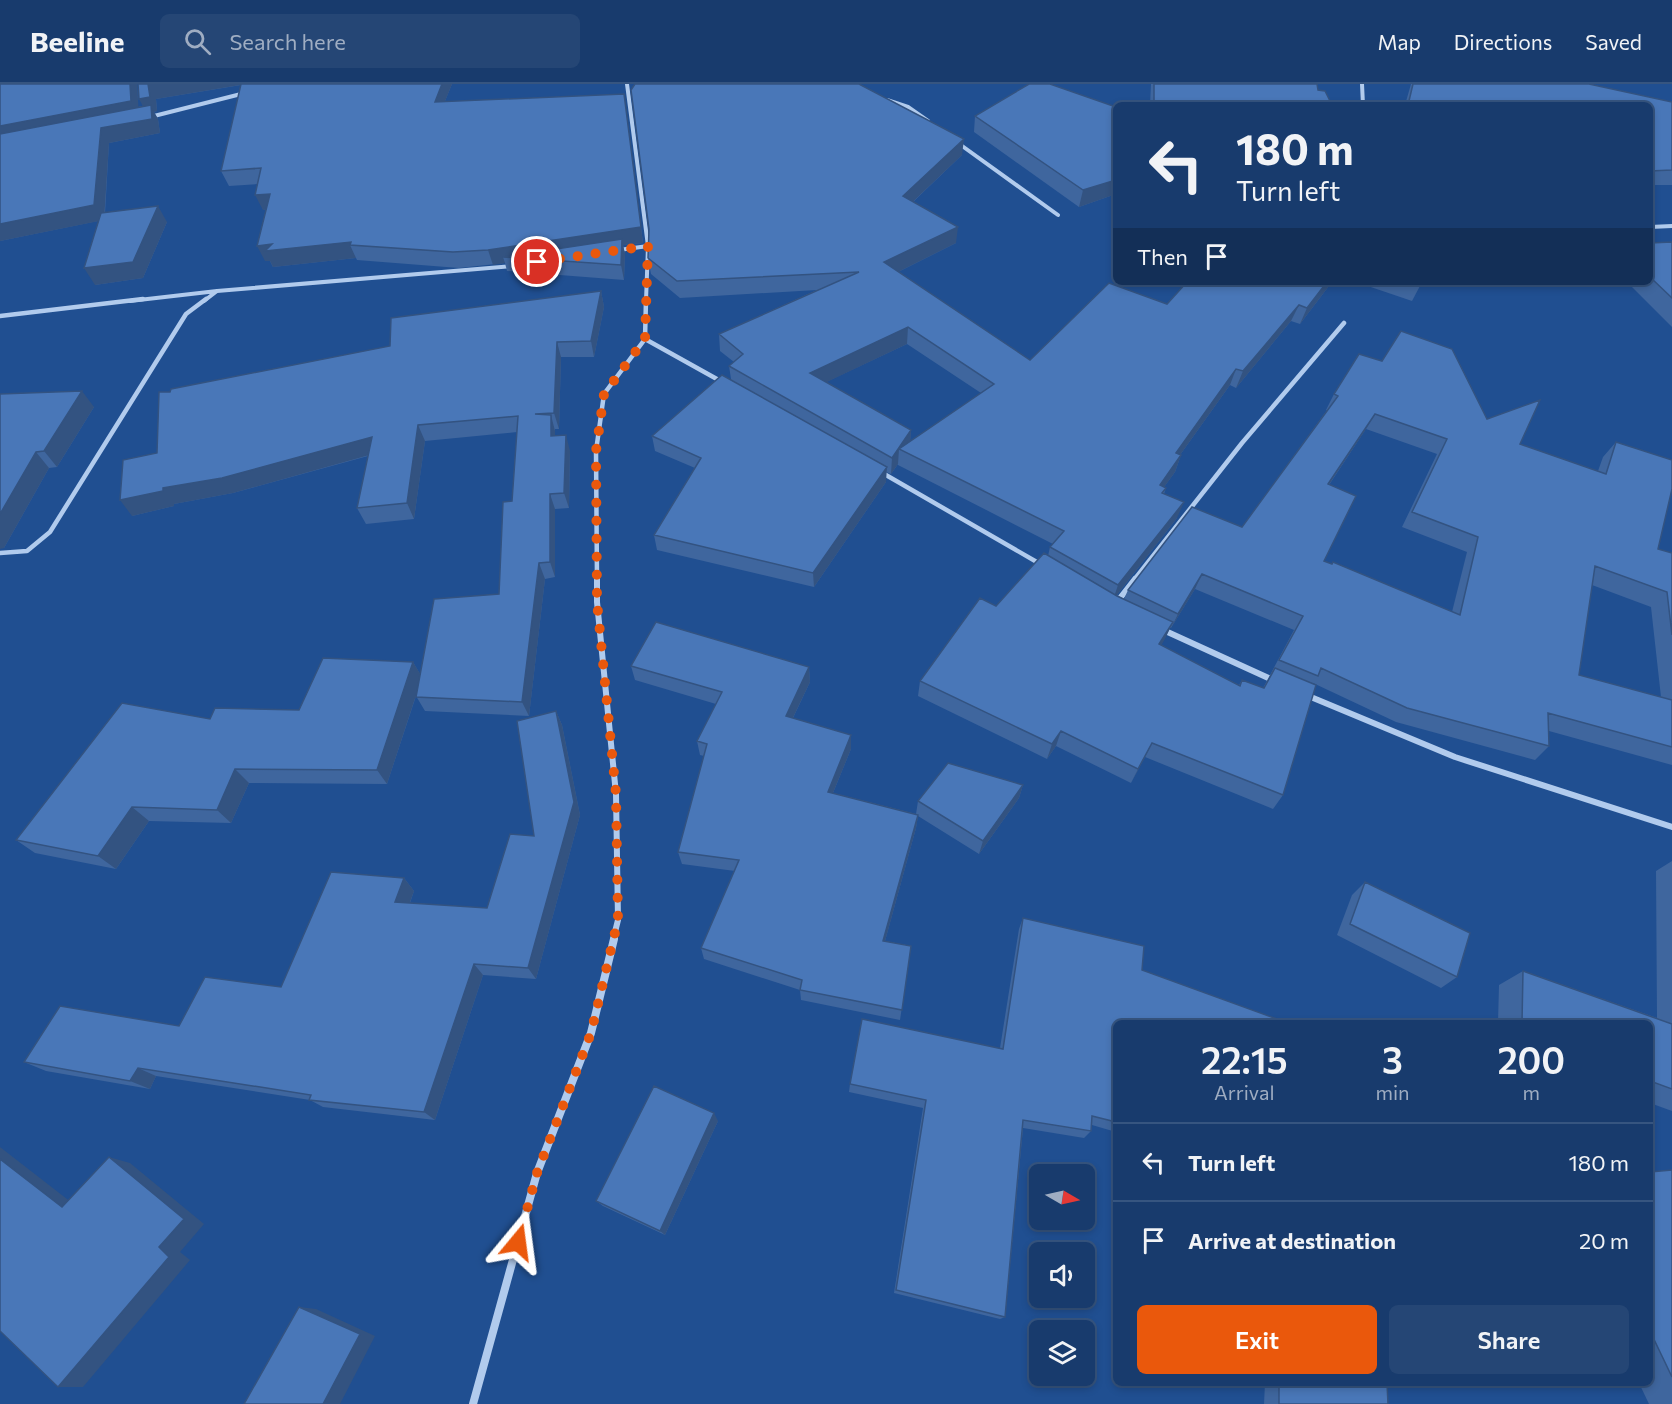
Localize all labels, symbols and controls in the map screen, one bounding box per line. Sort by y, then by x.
search box [160,14,580,68]
text: Beeline [30,24,124,58]
icon: search [181,25,214,58]
text: Search here [229,28,346,55]
text: Map [1378,29,1421,54]
text: Directions [1454,29,1552,54]
text: Saved [1585,29,1642,54]
text: 180 m [1236,122,1354,174]
icon: left [1137,126,1215,204]
text: Turn left [1236,174,1340,207]
pin [511,236,562,287]
icon: arrive [1200,240,1233,273]
text: Then [1137,243,1188,270]
icon: arrive [520,245,553,278]
text: 22:15 [1201,1037,1288,1081]
text: 3 [1382,1037,1403,1081]
text: 200 [1497,1037,1565,1081]
text: Arrival [1214,1080,1274,1104]
text: min [1375,1080,1410,1104]
text: m [1523,1080,1540,1104]
icon: left [1137,1146,1170,1179]
text: Turn left [1188,1149,1275,1176]
text: 180 m [1568,1149,1629,1176]
north arrow [1029,1164,1095,1230]
map controls [1029,1164,1095,1386]
position arrow [486,1210,550,1274]
icon: arrive [1137,1224,1170,1257]
text: Arrive at destination [1188,1227,1396,1254]
text: 20 m [1579,1227,1629,1254]
button: sound [1029,1242,1095,1308]
button: Exit [1137,1305,1377,1374]
button: Share [1389,1305,1629,1374]
button: layers [1029,1320,1095,1386]

